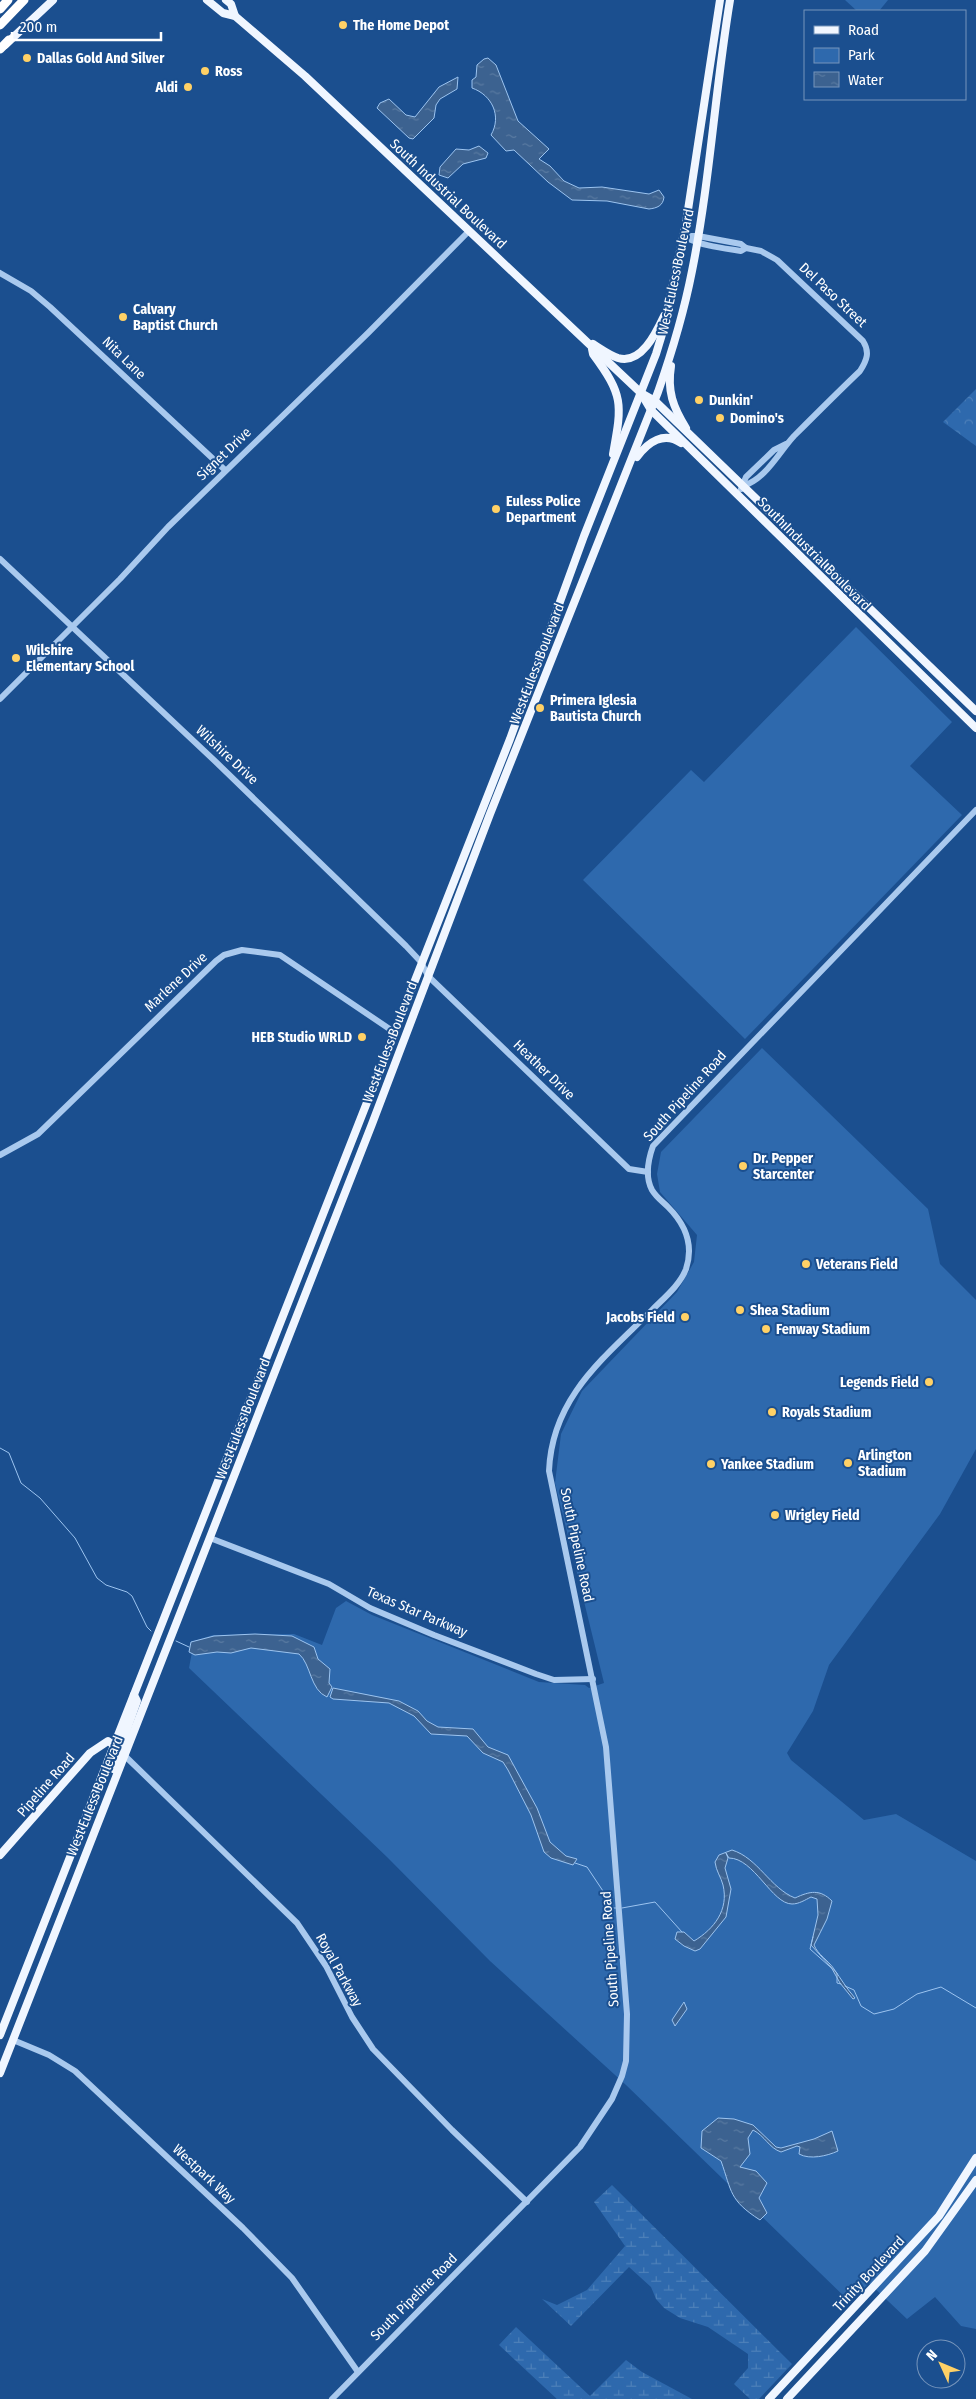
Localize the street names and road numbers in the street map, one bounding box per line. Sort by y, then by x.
street label: South Industrial Boulevard [386,136,510,252]
street label: West Euless Boulevard [654,208,698,336]
street label: Del Paso Street [796,259,871,331]
street label: Nita Lane [99,333,149,383]
street label: Signet Drive [193,424,255,484]
street label: South Industrial Boulevard [754,494,874,614]
street label: West Euless Boulevard [506,601,568,727]
street label: Wilshire Drive [192,722,262,788]
street label: Marlene Drive [141,949,211,1015]
street label: West Euless Boulevard [359,979,421,1105]
street label: Heather Drive [510,1037,578,1104]
street label: South Pipeline Road [640,1047,730,1145]
street label: West Euless Boulevard [212,1356,274,1482]
street label: South Pipeline Road [557,1487,597,1603]
street label: Texas Star Parkway [364,1583,471,1641]
street label: West Euless Boulevard [63,1733,127,1859]
street label: Pipeline Road [14,1750,78,1820]
street label: South Pipeline Road [597,1891,623,2007]
street label: Royal Parkway [312,1930,366,2010]
street label: Westpark Way [169,2141,239,2208]
street label: Trinity Boulevard [830,2233,908,2315]
street label: South Pipeline Road [367,2250,461,2344]

